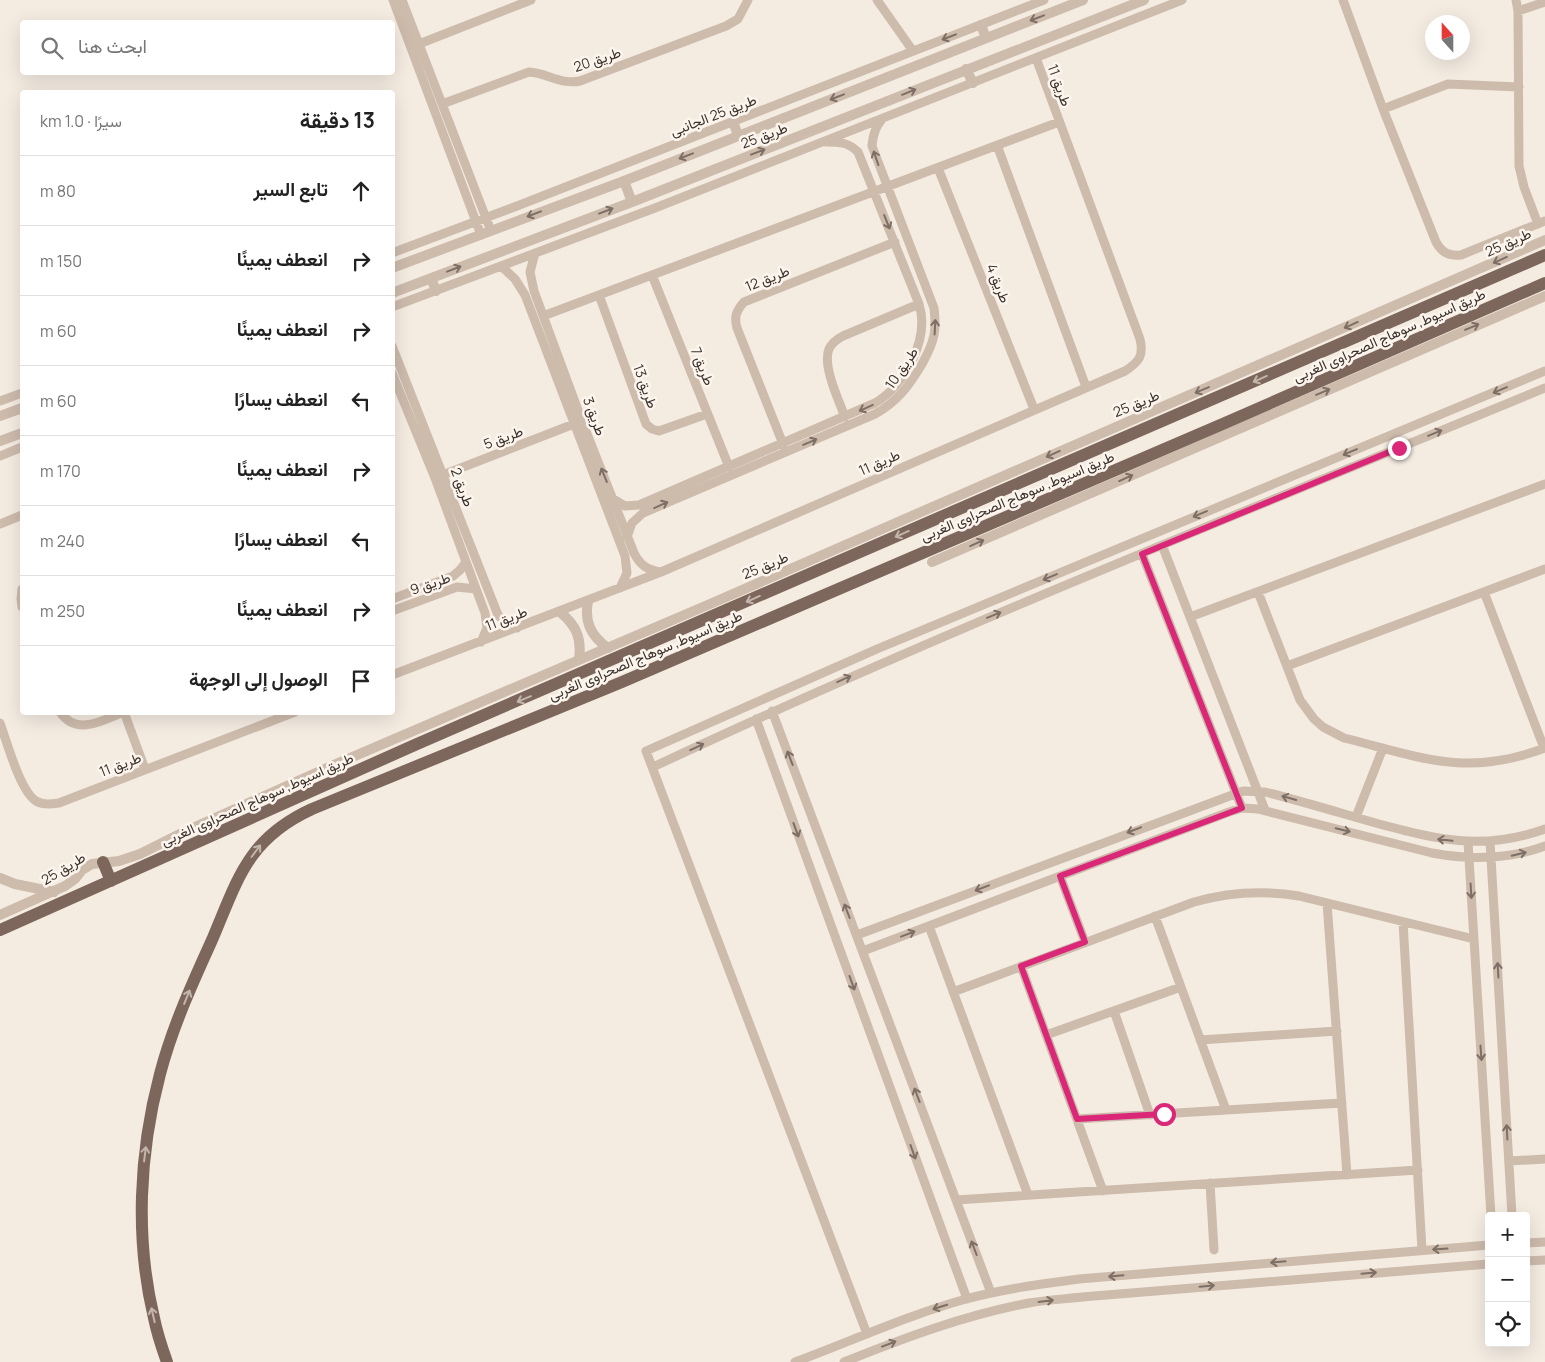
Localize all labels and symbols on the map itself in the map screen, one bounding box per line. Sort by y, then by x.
one-way arrow [1030,14,1046,23]
north arrow [1425,15,1470,60]
one-way arrow [942,33,958,42]
street label: طريق 20 [571,42,623,76]
street label: طريق 11 [1044,61,1076,109]
one-way arrow [901,87,916,97]
street label: طريق 25 الجانبى [667,90,759,140]
one-way arrow [830,92,845,102]
street label: طريق 25 [738,117,790,153]
one-way arrow [749,147,765,156]
one-way arrow [871,151,880,167]
one-way arrow [679,152,694,161]
one-way arrow [598,206,613,215]
one-way arrow [527,210,543,219]
one-way arrow [883,214,892,229]
street label: طريق 25 [1482,223,1534,261]
one-way arrow [1493,256,1508,266]
street label: طريق 12 [742,261,792,295]
street label: طريق 4 [983,261,1015,305]
one-way arrow [446,264,462,273]
street label: طريق اسيوط, سوهاج الصحراوى الغربى [1290,284,1489,388]
one-way arrow [930,320,939,336]
one-way arrow [1344,321,1359,330]
one-way arrow [1464,322,1479,332]
street label: طريق 10 [880,343,922,393]
street label: طريق 7 [687,344,719,388]
street label: طريق 13 [629,361,663,411]
one-way arrow [1253,375,1268,385]
street label: طريق 25 [1110,385,1162,421]
one-way arrow [1195,385,1210,395]
one-way arrow [1493,386,1508,395]
one-way arrow [1315,387,1330,397]
street label: طريق 3 [579,394,611,438]
one-way arrow [859,403,874,413]
street label: طريق 5 [481,421,525,453]
one-way arrow [1427,428,1442,437]
one-way arrow [802,437,817,447]
route end [1388,437,1411,460]
street label: طريق 11 [855,444,903,480]
street label: طريق اسيوط, سوهاج الصحراوى الغربى [917,446,1118,547]
one-way arrow [1343,448,1358,458]
one-way arrow [1046,450,1061,460]
street label: طريق 2 [447,465,479,509]
one-way arrow [598,468,608,483]
one-way arrow [1118,472,1133,482]
one-way arrow [653,500,668,510]
one-way arrow [1193,510,1208,520]
one-way arrow [895,530,910,540]
one-way arrow [969,537,984,547]
street label: طريق 25 [739,547,791,583]
street label: طريق 9 [407,567,453,599]
one-way arrow [1043,572,1058,582]
one-way arrow [746,595,761,605]
street label: طريق 11 [482,601,530,635]
street label: طريق اسيوط, سوهاج الصحراوى الغربى [545,605,746,706]
one-way arrow [986,609,1001,618]
one-way arrow [836,673,851,683]
one-way arrow [516,695,531,704]
one-way arrow [689,741,704,751]
street label: طريق 11 [96,747,144,781]
street label: طريق اسيوط, سوهاج الصحراوى الغربى [158,748,357,852]
one-way arrow [785,751,794,767]
one-way arrow [1281,793,1297,802]
one-way arrow [792,822,801,838]
one-way arrow [1127,826,1142,836]
one-way arrow [1334,826,1350,836]
one-way arrow [1438,835,1454,845]
one-way arrow [250,844,261,857]
street label: طريق 25 [37,847,89,889]
one-way arrow [1510,848,1526,858]
one-way arrow [1466,882,1475,898]
one-way arrow [975,884,990,893]
one-way arrow [842,903,851,918]
one-way arrow [900,929,915,938]
one-way arrow [1493,962,1502,978]
one-way arrow [848,975,857,990]
one-way arrow [182,990,192,1005]
one-way arrow [1476,1045,1485,1061]
one-way arrow [912,1088,921,1104]
route start [1153,1103,1176,1126]
one-way arrow [1503,1124,1512,1140]
one-way arrow [909,1144,918,1160]
one-way arrow [140,1146,150,1162]
one-way arrow [969,1240,978,1256]
one-way arrow [1432,1244,1448,1253]
one-way arrow [1270,1257,1286,1267]
one-way arrow [1361,1268,1377,1277]
one-way arrow [1109,1271,1125,1281]
one-way arrow [1199,1281,1215,1291]
one-way arrow [1037,1296,1053,1306]
one-way arrow [932,1303,948,1313]
one-way arrow [148,1308,157,1324]
one-way arrow [882,1339,897,1348]

